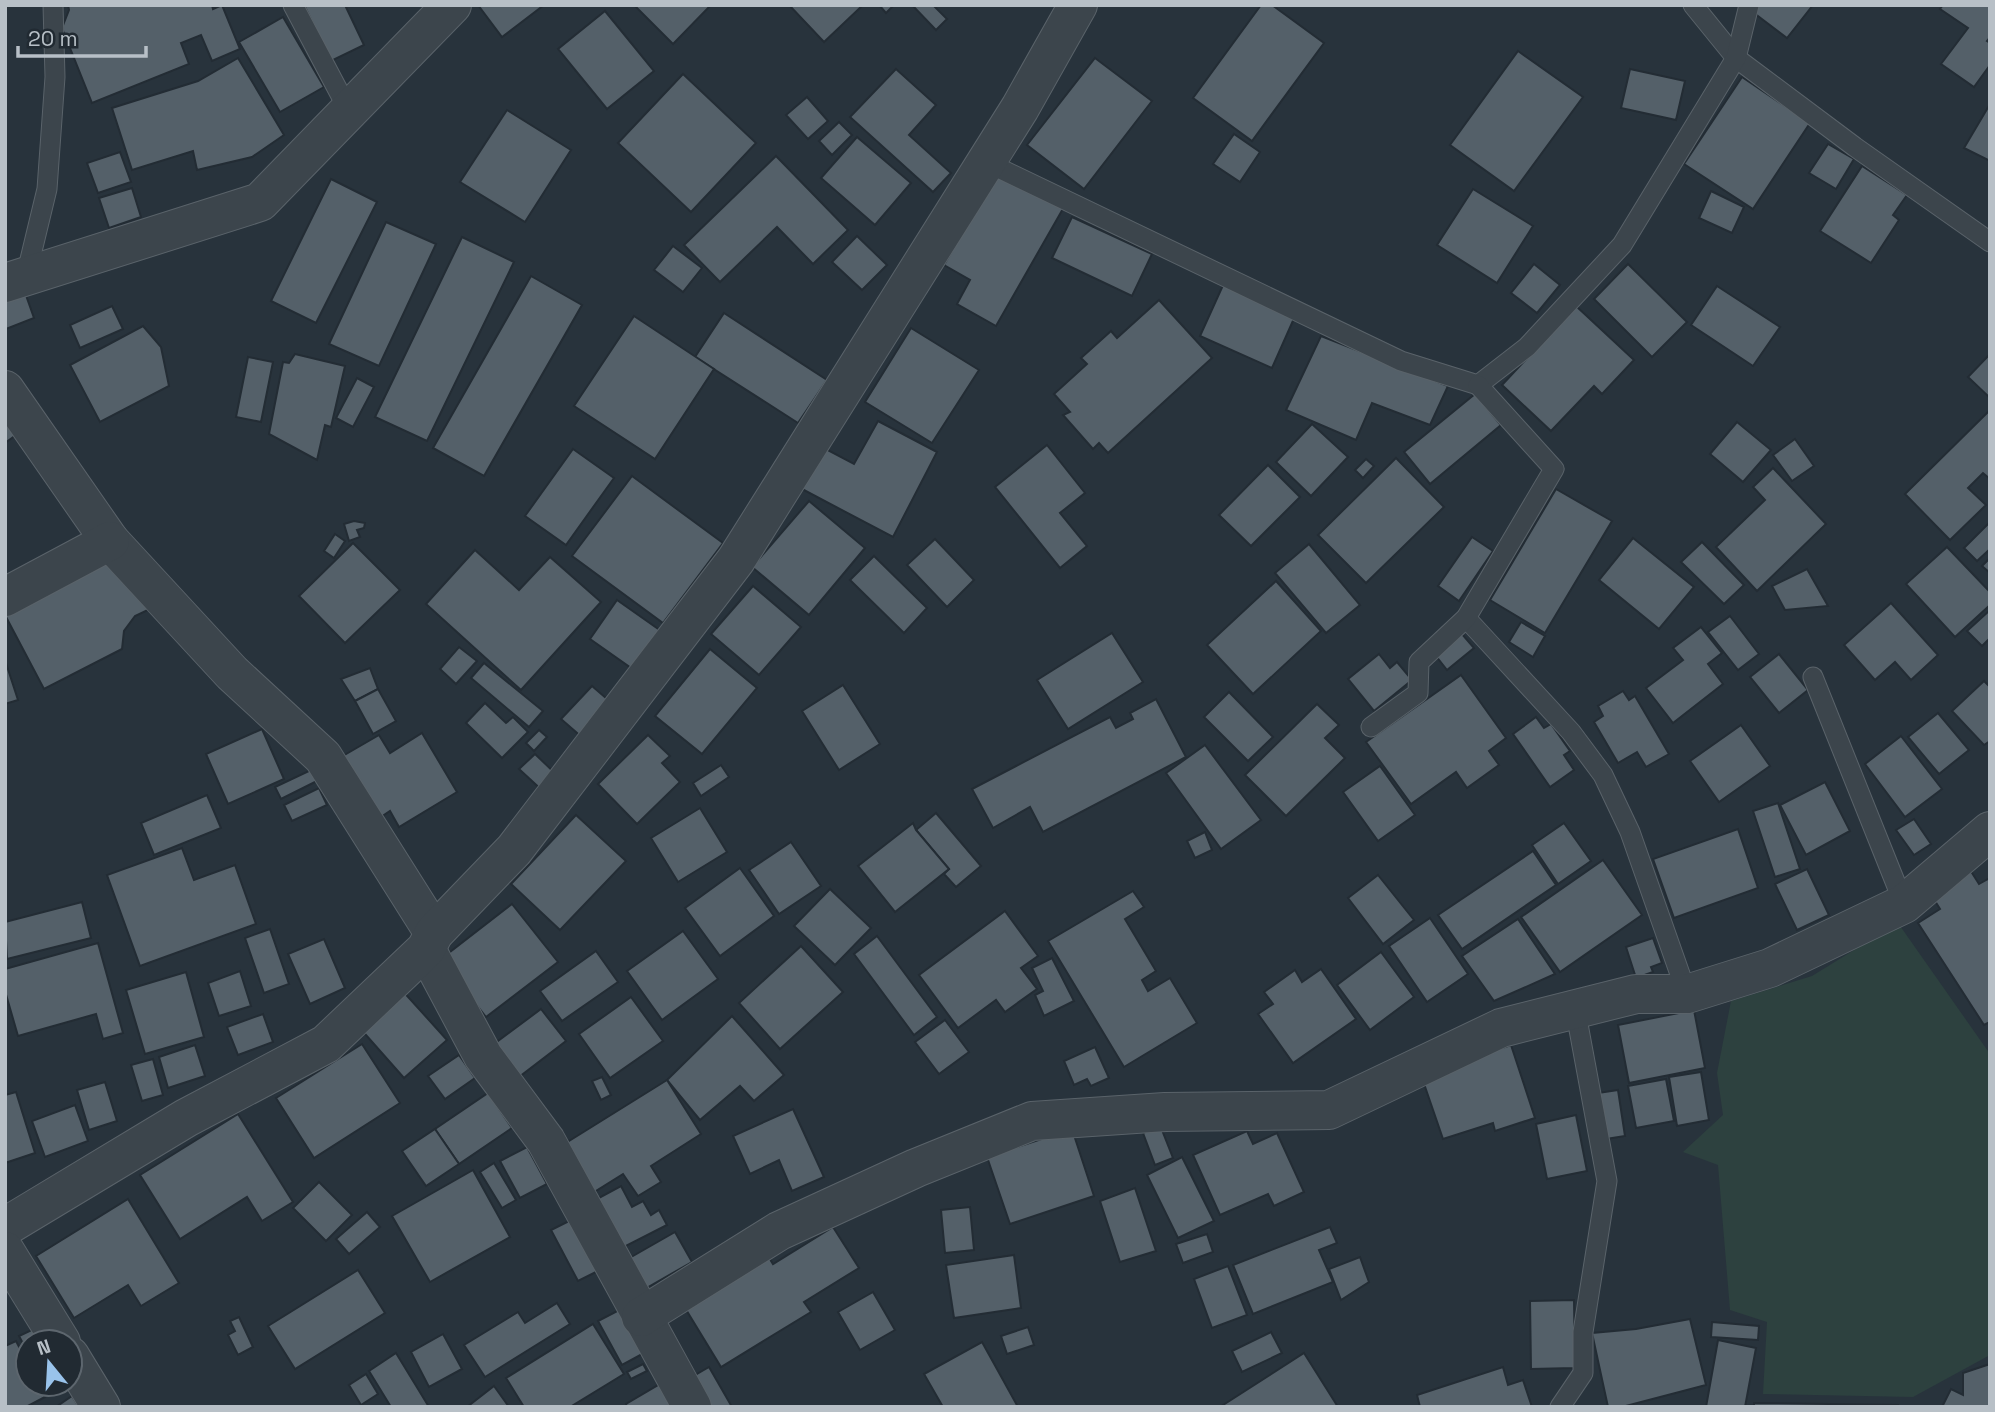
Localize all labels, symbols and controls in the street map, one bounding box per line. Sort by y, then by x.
scale bar [18,14,145,58]
text: 20 m [28,25,78,52]
north arrow [14,1328,84,1398]
text: N [34,1333,54,1361]

